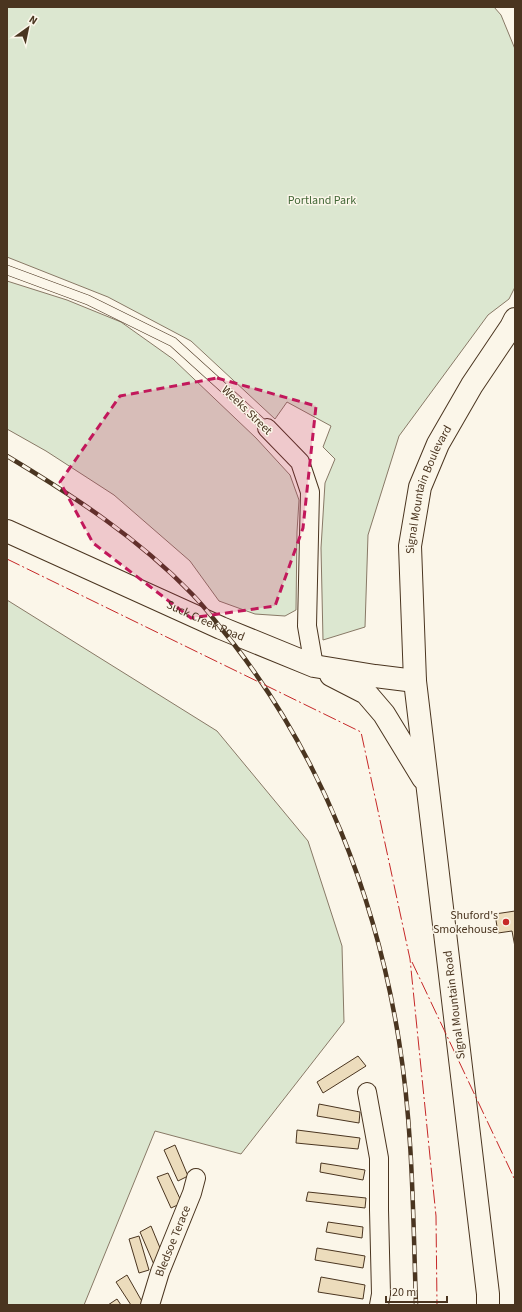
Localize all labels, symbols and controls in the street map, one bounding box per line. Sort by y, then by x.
north arrow [8,8,48,48]
text: N [26,12,40,28]
park label: Portland Park [288,192,356,209]
street label: Weeks Street [217,382,276,439]
street label: Signal Mountain Boulevard [402,422,456,554]
street label: Suck Creek Road [164,596,247,646]
place label: Shuford's Smokehouse [433,907,498,938]
marker: Shuford's Smokehouse [501,917,511,927]
street label: Signal Mountain Road [439,950,470,1060]
street label: Bledsoe Terace [151,1203,195,1279]
scale bar [386,1278,447,1304]
text: 20 m [392,1284,416,1301]

